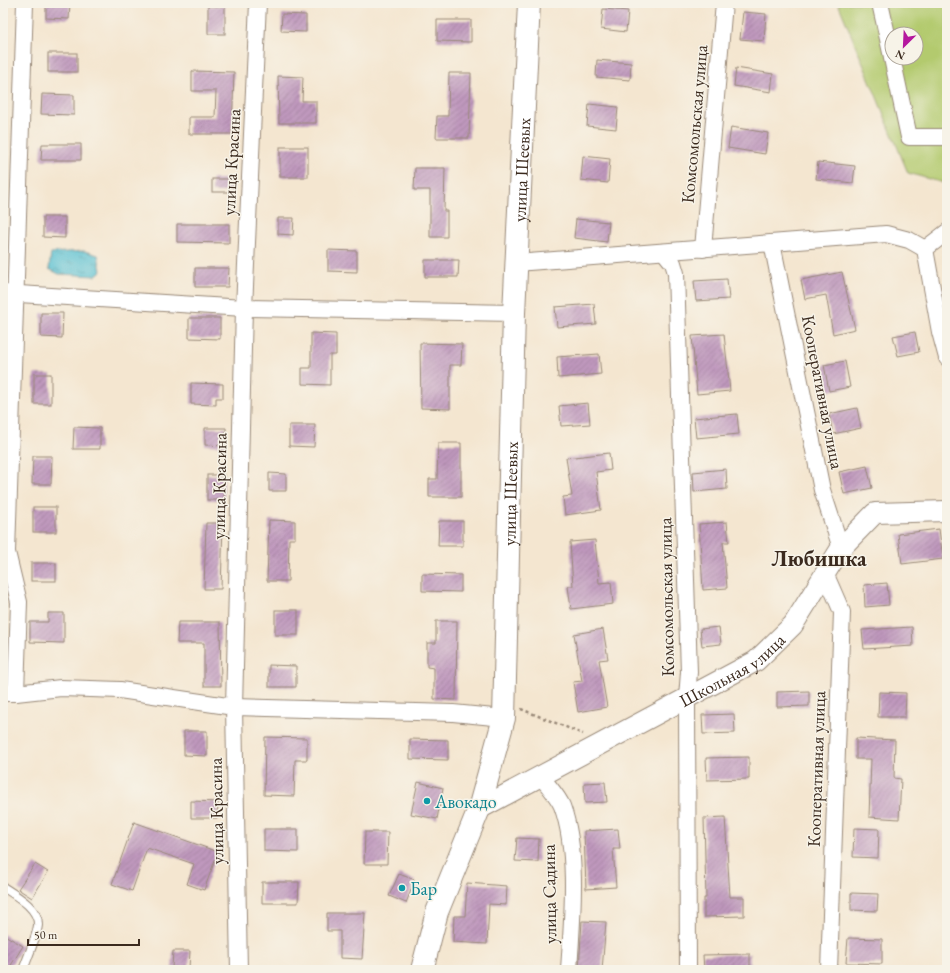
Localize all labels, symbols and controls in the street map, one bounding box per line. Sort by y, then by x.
north arrow [884,26,924,66]
street label: Комсомольская улица [676,43,712,204]
text: N [893,47,907,63]
street label: улица Красина [217,107,245,216]
street label: улица Шеевых [507,117,535,223]
street label: Кооперативная улица [797,313,849,472]
street label: улица Красина [207,432,231,540]
street label: улица Шеевых [497,441,522,546]
street label: Комсомольская улица [653,516,679,677]
district label: Любишка [771,544,867,573]
street label: Школьная улица [675,627,790,712]
street label: Кооперативная улица [802,690,830,848]
street label: улица Красина [204,757,228,865]
place label: Авокадо [434,790,497,813]
marker: Авокадо [422,796,432,806]
street label: улица Садина [537,843,561,944]
place label: Бар [410,877,437,900]
marker: Бар [397,883,407,893]
scale bar [28,921,139,947]
text: 50 m [34,927,58,943]

